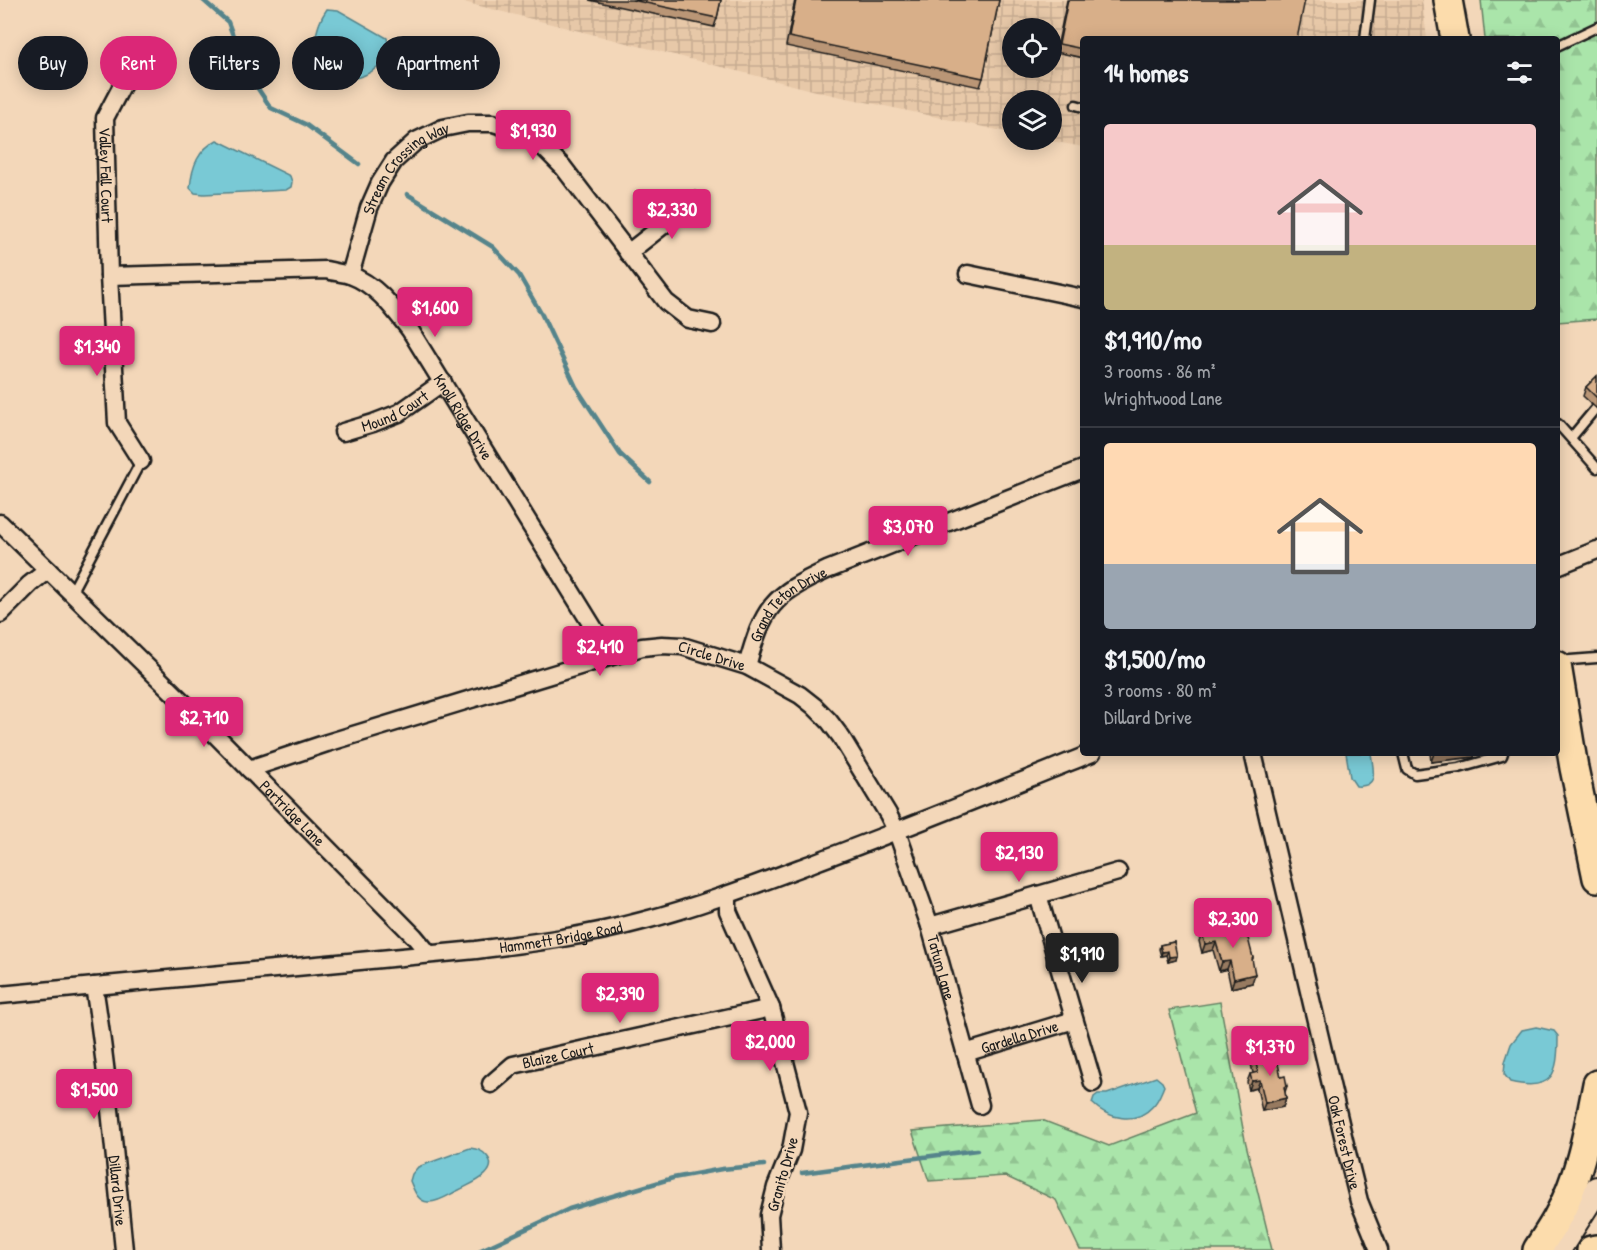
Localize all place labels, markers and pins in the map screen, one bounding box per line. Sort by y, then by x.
pin: $1,930 [484,110,582,161]
pin: $2,330 [623,189,721,240]
pin: $1,600 [386,287,484,338]
pin: $1,340 [48,326,146,377]
pin: $3,070 [859,506,957,557]
pin: $2,410 [551,626,649,677]
pin: $2,710 [155,697,253,748]
pin: $2,130 [970,832,1068,883]
pin: $2,300 [1184,898,1282,949]
pin: $1,910 [1033,933,1131,984]
pin: $2,390 [571,973,669,1024]
pin: $2,000 [721,1021,819,1072]
pin: $1,370 [1221,1026,1319,1077]
pin: $1,500 [45,1069,143,1120]

